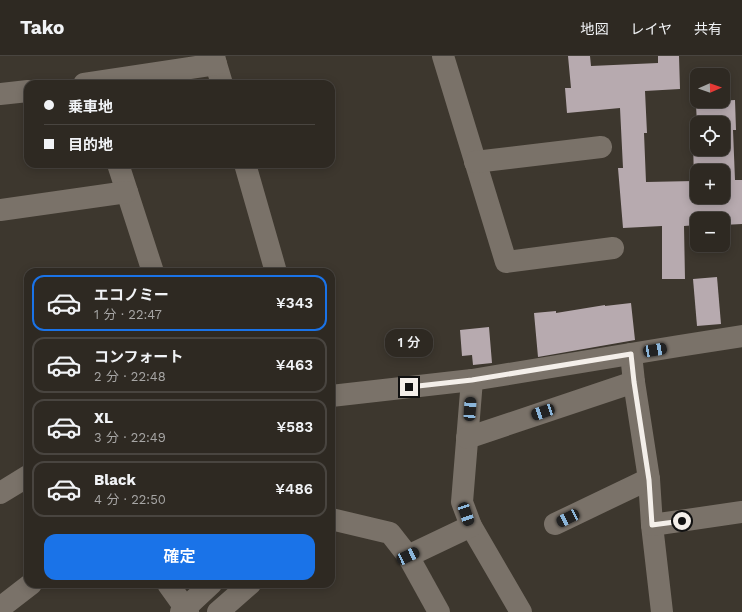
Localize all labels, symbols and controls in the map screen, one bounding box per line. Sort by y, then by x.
text: Tako [20,16,64,39]
text: 地図 [580,21,608,37]
text: レイヤ [630,21,672,37]
text: 共有 [694,21,722,37]
north arrow [690,68,730,108]
map controls [690,68,730,252]
text: 乗車地 [68,98,113,116]
button: locate [690,116,730,156]
text: 目的地 [68,136,113,154]
button: + [690,164,730,204]
button: − [690,212,730,252]
icon: car [46,285,82,321]
text: エコノミー [94,286,169,304]
text: ¥343 [276,294,313,312]
text: 1 分 · 22:47 [94,307,162,322]
callout: 1 分 [385,329,433,357]
text: 1 分 [398,335,420,350]
car [642,342,668,358]
icon: car [46,347,82,383]
text: コンフォート [94,348,184,366]
text: ¥463 [276,356,313,374]
text: 2 分 · 22:48 [94,369,166,384]
route end [400,378,418,396]
car [463,397,477,421]
car [530,402,556,422]
icon: car [46,409,82,445]
text: XL [94,409,113,427]
text: ¥583 [277,418,313,436]
text: 3 分 · 22:49 [94,430,166,445]
icon: car [46,471,82,507]
text: Black [94,471,136,489]
text: ¥486 [275,480,313,498]
text: 4 分 · 22:50 [94,492,166,507]
car [456,501,476,527]
car [555,507,581,529]
route start [673,512,691,530]
button: 確定 [44,534,315,580]
car [395,545,421,567]

